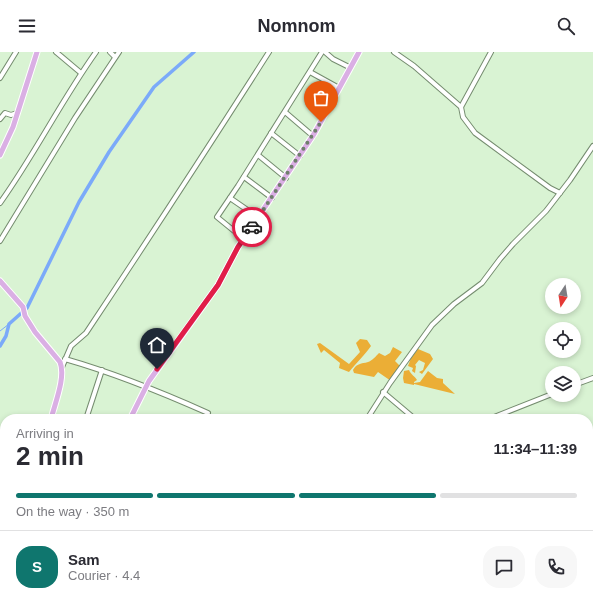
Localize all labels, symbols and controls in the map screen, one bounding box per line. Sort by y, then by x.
icon: menu [16,15,38,37]
icon: search [555,15,577,37]
text: Nomnom [258,16,336,36]
pin [304,81,338,122]
icon: bag [310,87,332,109]
courier [232,207,272,247]
icon: car [241,216,263,238]
north arrow [545,278,581,314]
map controls [545,278,581,402]
button: locate [545,322,581,358]
pin [140,328,174,369]
icon: home [146,334,168,356]
button: layers [545,366,581,402]
text: Arriving in [16,426,74,441]
text: 11:34–11:39 [494,440,577,457]
text: 2 min [16,441,84,471]
text: On the way · 350 m [16,504,129,519]
button: chat [483,546,525,588]
button: phone [535,546,577,588]
text: Sam [68,551,100,568]
text: S [32,558,42,575]
text: Courier · 4.4 [68,568,140,583]

